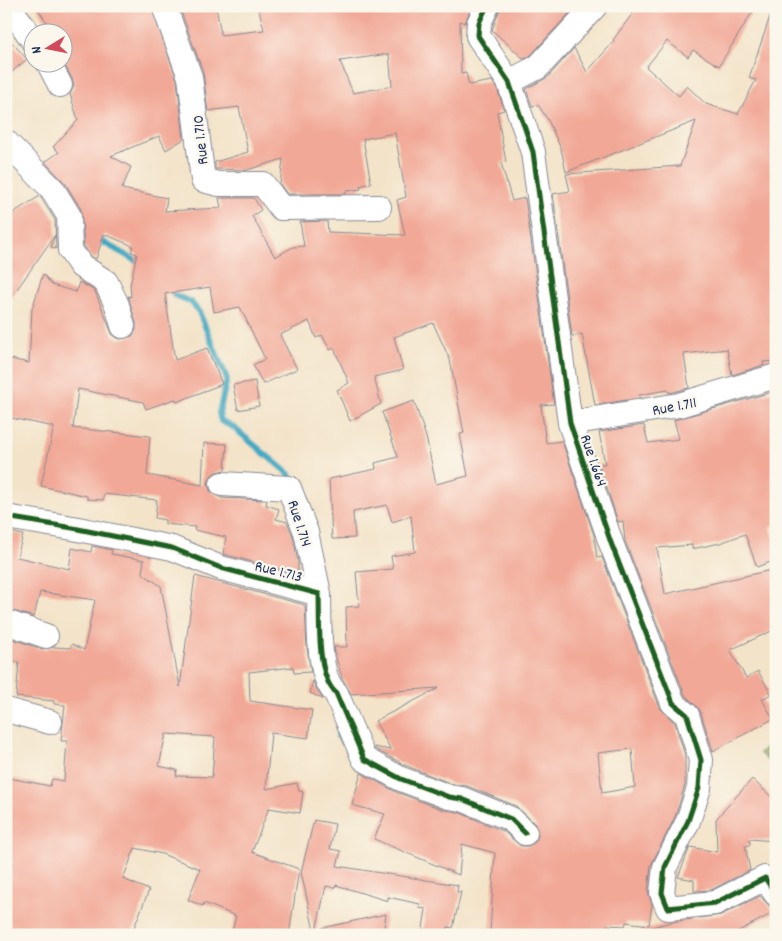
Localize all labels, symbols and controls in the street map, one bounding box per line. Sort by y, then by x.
north arrow [22,22,72,72]
text: N [27,45,48,55]
street label: Rue 1.710 [187,114,216,166]
street label: Rue 1.711 [650,392,699,423]
street label: Rue 1.664 [573,432,612,490]
street label: Rue 1.714 [280,497,317,550]
street label: Rue 1.713 [252,555,305,589]

